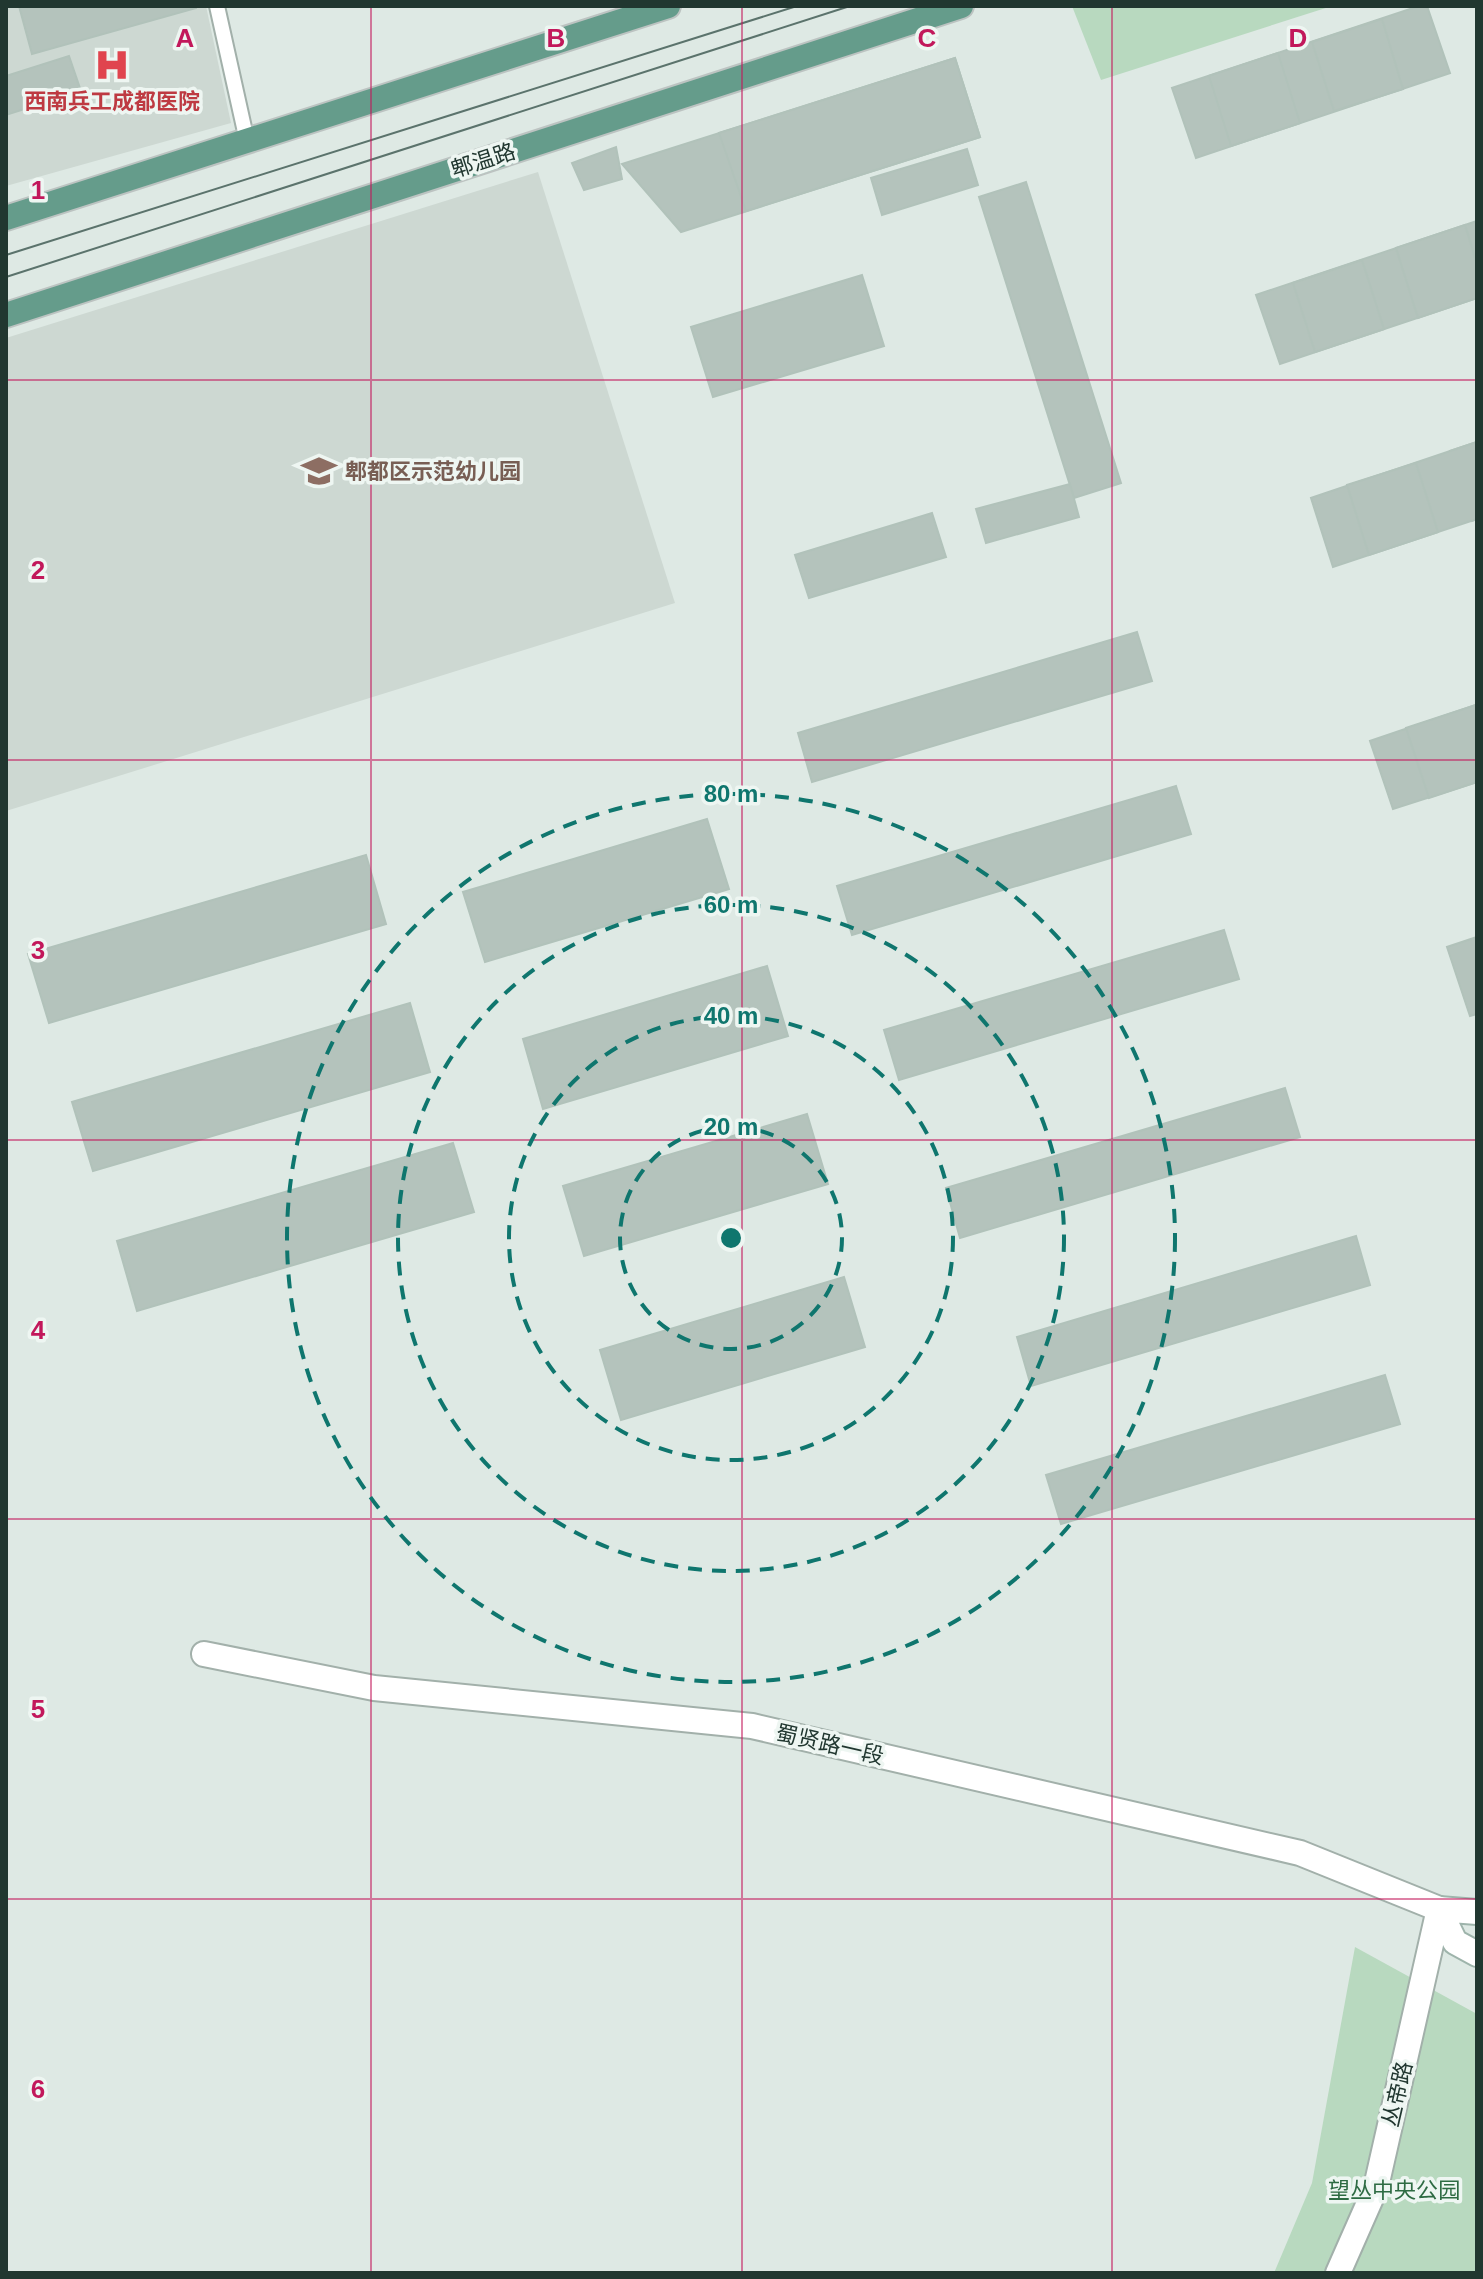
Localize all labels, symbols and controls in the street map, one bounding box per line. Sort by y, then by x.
text: A [176,23,195,53]
text: B [547,23,565,53]
text: C [918,23,937,53]
text: D [1289,23,1307,53]
hospital icon: 西南兵工成都医院 [93,46,131,84]
place label: 西南兵工成都医院 [24,89,200,114]
street label: 郫温路 [448,138,518,183]
text: 1 [31,175,45,205]
school or university icon: 郫都区示范幼儿园 [300,452,338,490]
place label: 郫都区示范幼儿园 [345,459,521,484]
text: 2 [31,555,45,585]
text: 80 m [704,780,758,807]
text: 60 m [704,891,758,918]
text: 3 [31,935,45,965]
text: 40 m [704,1002,758,1029]
text: 20 m [704,1113,758,1140]
centre of rings [717,1224,745,1252]
text: 4 [31,1315,46,1345]
text: 5 [31,1694,45,1724]
street label: 蜀贤路一段 [773,1720,886,1769]
street label: 丛帝路 [1378,2059,1417,2129]
text: 6 [31,2074,45,2104]
park label: 望丛中央公园 [1328,2178,1460,2203]

